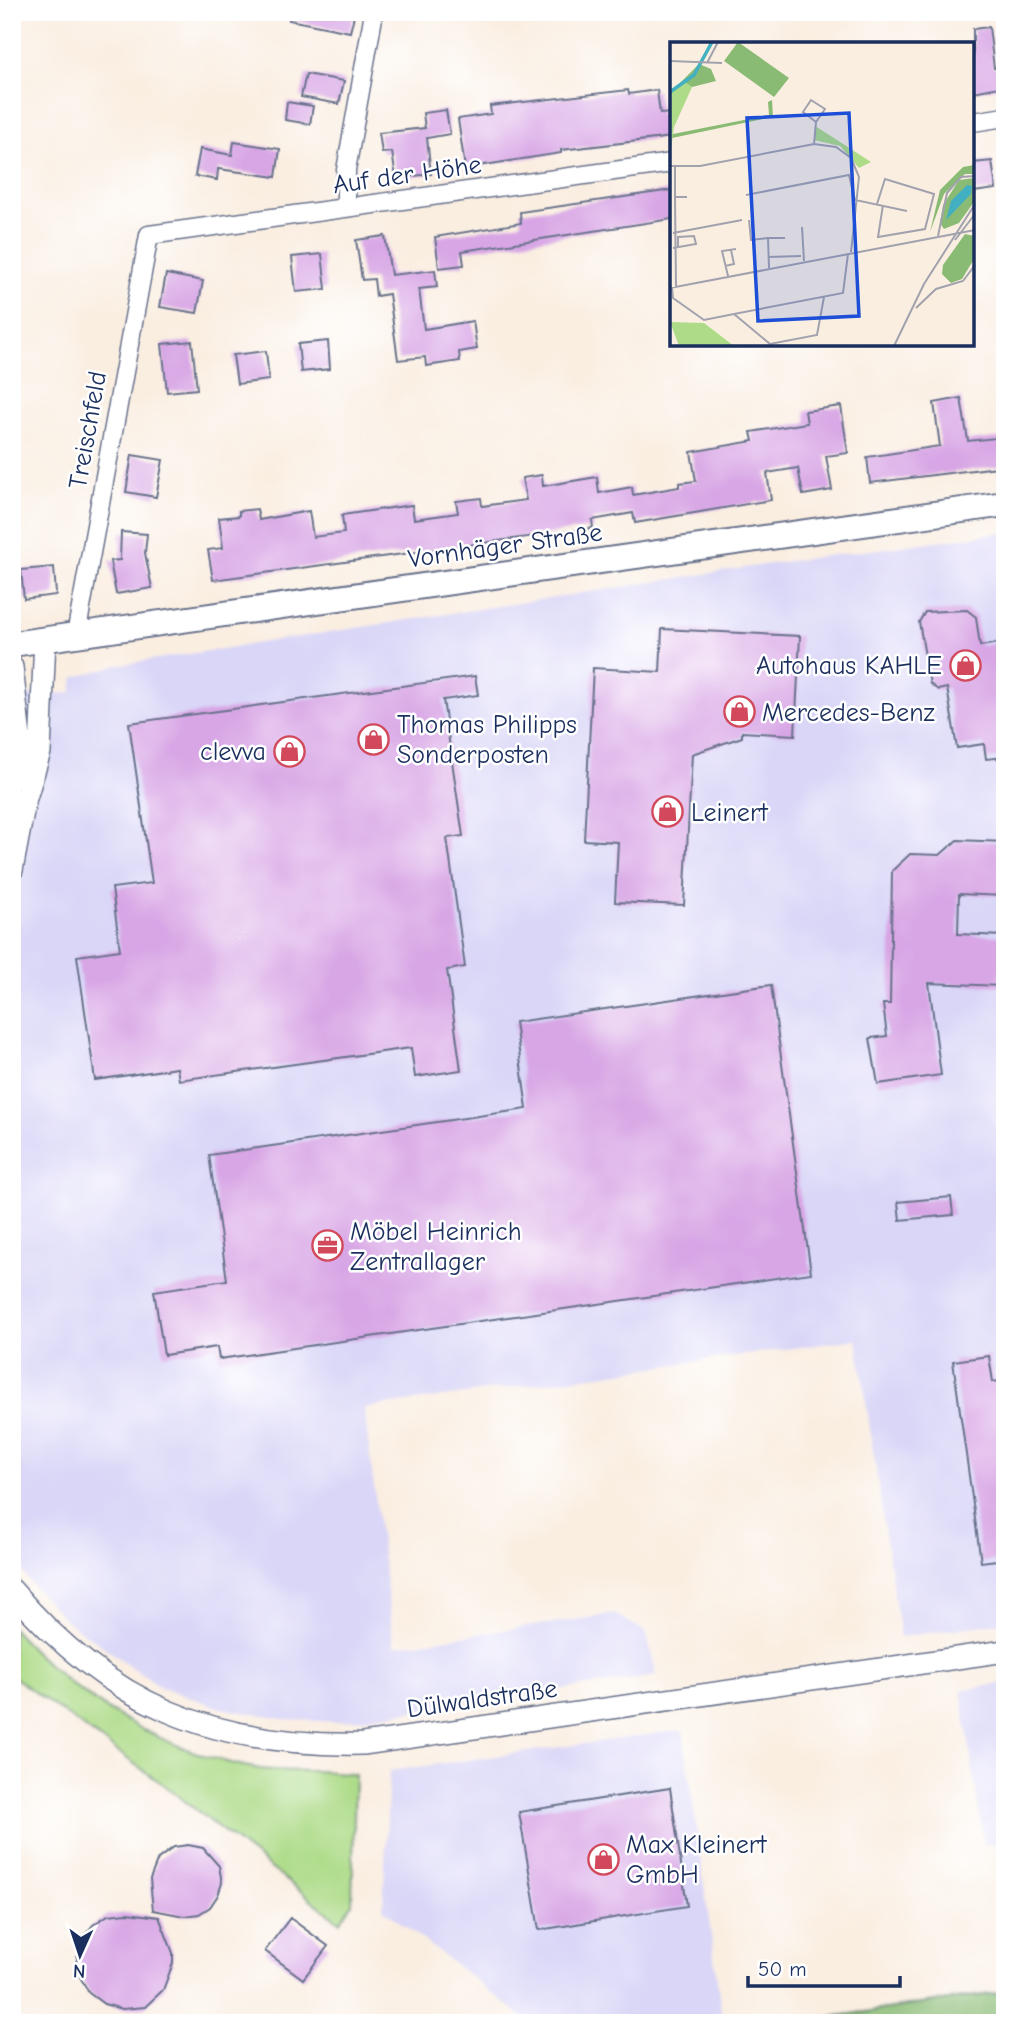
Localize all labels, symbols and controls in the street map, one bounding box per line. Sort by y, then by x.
inset map [670,42,975,346]
street label: Auf der Höhe [331,150,483,200]
street label: Treischfeld [63,369,113,491]
street label: Vornhäger Straße [406,518,604,574]
shop icon: Autohaus KAHLE [948,648,982,682]
place label: Autohaus KAHLE [756,651,942,681]
shop icon: Mercedes-Benz [722,695,756,729]
place label: Mercedes-Benz [762,698,935,728]
place label: Thomas Philipps Sonderposten [397,710,577,770]
shop icon: Thomas Philipps Sonderposten [357,722,391,756]
shop icon: clevva [272,734,306,768]
place label: clevva [200,737,266,767]
shop icon: Leinert [651,795,685,829]
place label: Leinert [691,798,769,828]
place label: Möbel Heinrich Zentrallager [350,1217,522,1277]
office icon: Möbel Heinrich Zentrallager [310,1229,344,1263]
street label: Dülwaldstraße [405,1674,559,1724]
place label: Max Kleinert GmbH [626,1830,768,1890]
shop icon: Max Kleinert GmbH [586,1842,620,1876]
north arrow [46,1920,116,1990]
scale bar [748,1944,900,1988]
text: 50 m [758,1957,807,1981]
text: N [72,1960,86,1982]

